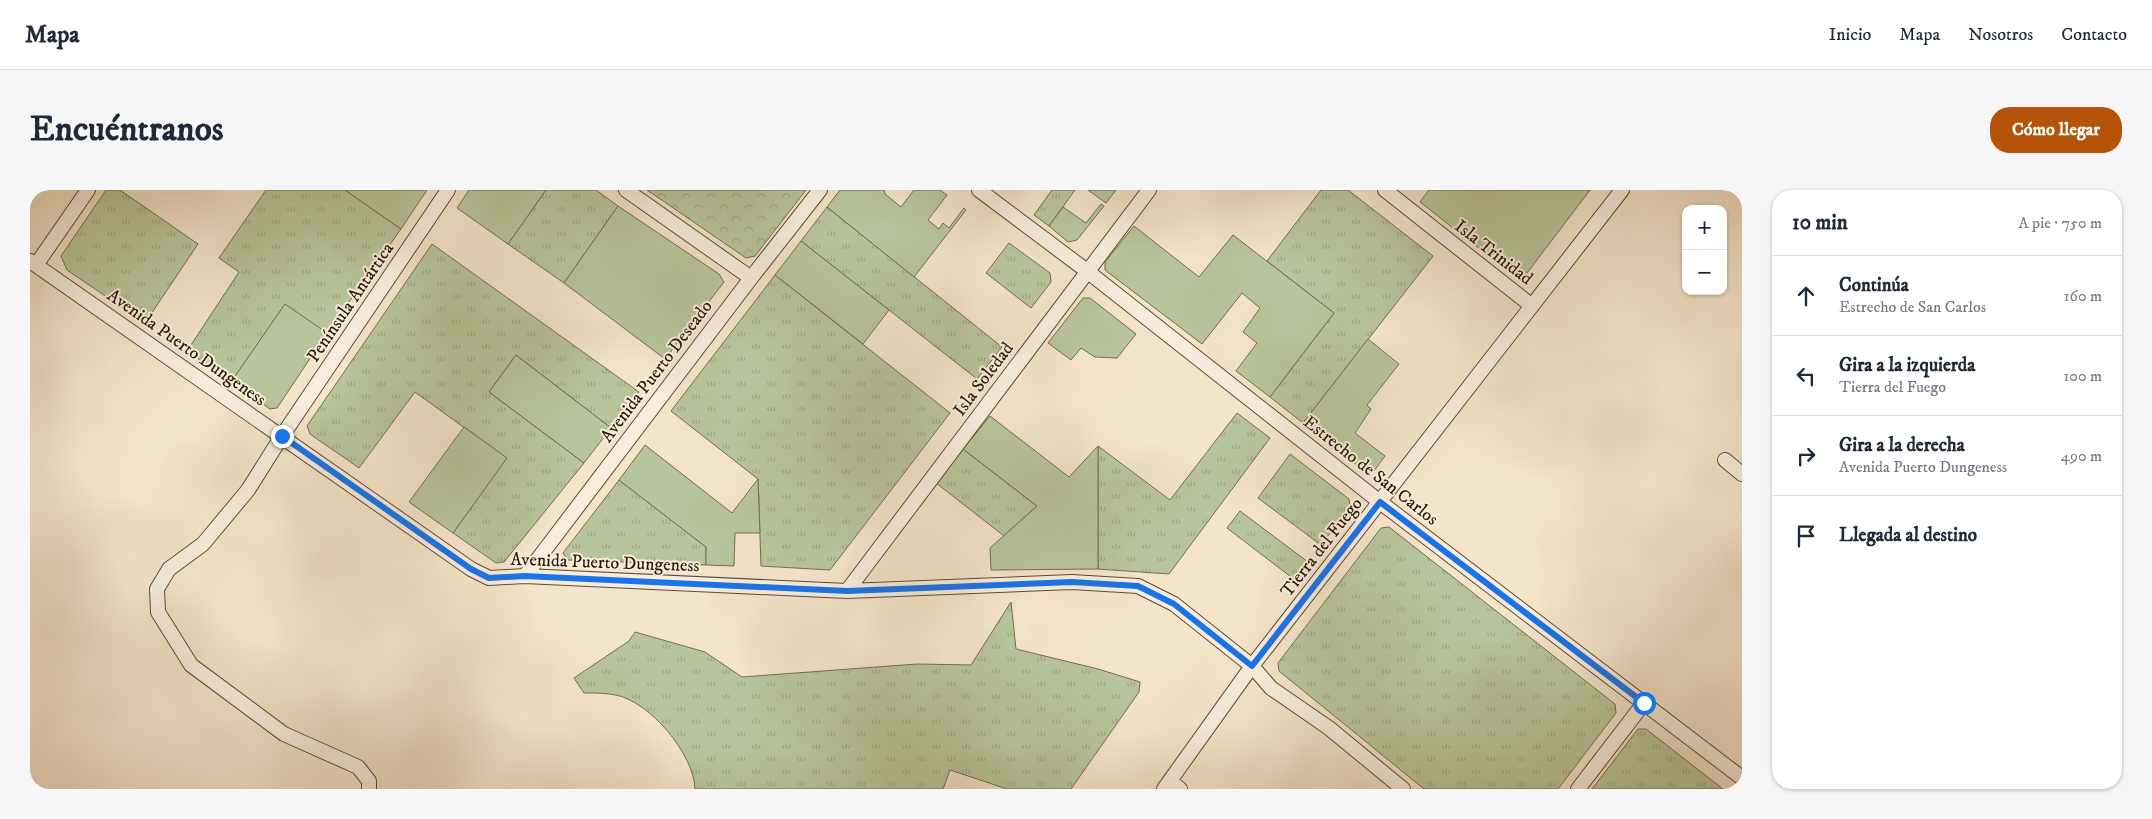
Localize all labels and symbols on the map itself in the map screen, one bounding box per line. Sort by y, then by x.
street label: Isla Trinidad [1450,215,1537,290]
street label: Península Antártica [303,238,399,366]
street label: Avenida Puerto Dungeness [103,285,270,411]
street label: Avenida Puerto Deseado [596,296,718,447]
street label: Isla Soledad [949,338,1019,421]
street label: Estrecho de San Carlos [1298,411,1442,530]
route end [271,425,294,448]
street label: Tierra del Fuego [1276,493,1368,602]
street label: Avenida Puerto Dungeness [510,549,700,577]
route start [1633,692,1656,715]

